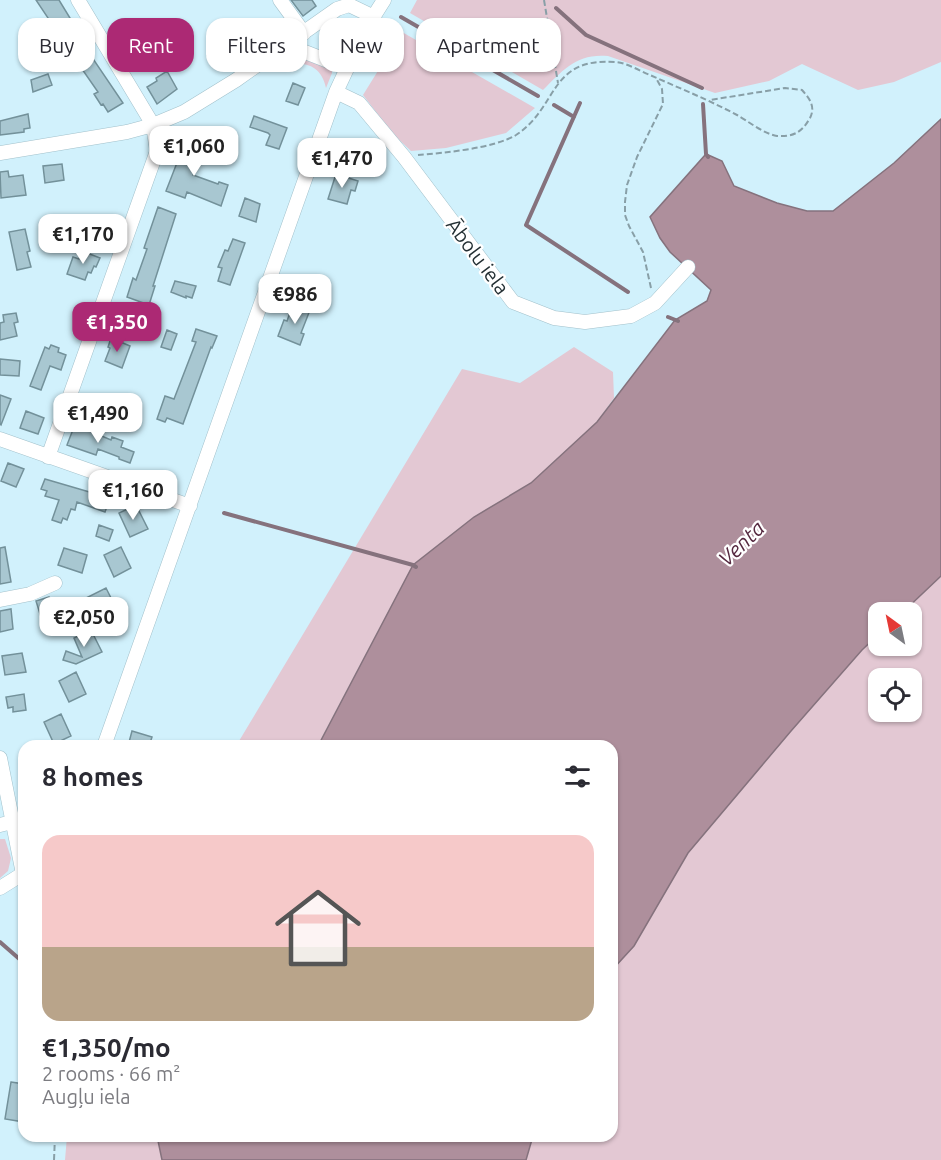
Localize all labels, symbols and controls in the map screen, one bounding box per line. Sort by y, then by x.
chip: Buy [18,18,95,72]
chip: Rent [107,18,194,72]
chip: Filters [206,18,307,72]
chip: New [319,18,404,72]
chip: Apartment [416,18,561,72]
pin: €1,060 [145,126,243,177]
text: €1,060 [163,134,225,157]
pin: €1,470 [293,138,391,189]
text: €1,470 [311,146,373,169]
street label: Ābolu iela [442,213,514,299]
pin: €1,170 [34,214,132,265]
text: €1,170 [52,222,114,245]
pin: €986 [259,274,331,325]
text: €986 [272,282,318,305]
pin: €1,350 [68,302,166,353]
text: €1,350 [86,310,148,333]
pin: €1,490 [49,393,147,444]
text: €1,490 [67,401,129,424]
pin: €1,160 [84,470,182,521]
text: €1,160 [102,478,164,501]
water label: Venta [713,516,769,570]
pin: €2,050 [35,597,133,648]
north arrow [868,602,922,656]
map controls [868,602,922,722]
text: €2,050 [53,605,115,628]
button: locate [868,668,922,722]
icon: filters [561,760,594,793]
text: 8 homes [42,762,143,791]
icon: home [264,874,372,982]
text: €1,350/mo [42,1033,171,1062]
text: 2 rooms · 66 m² [42,1062,180,1085]
text: Augļu iela [42,1085,131,1108]

